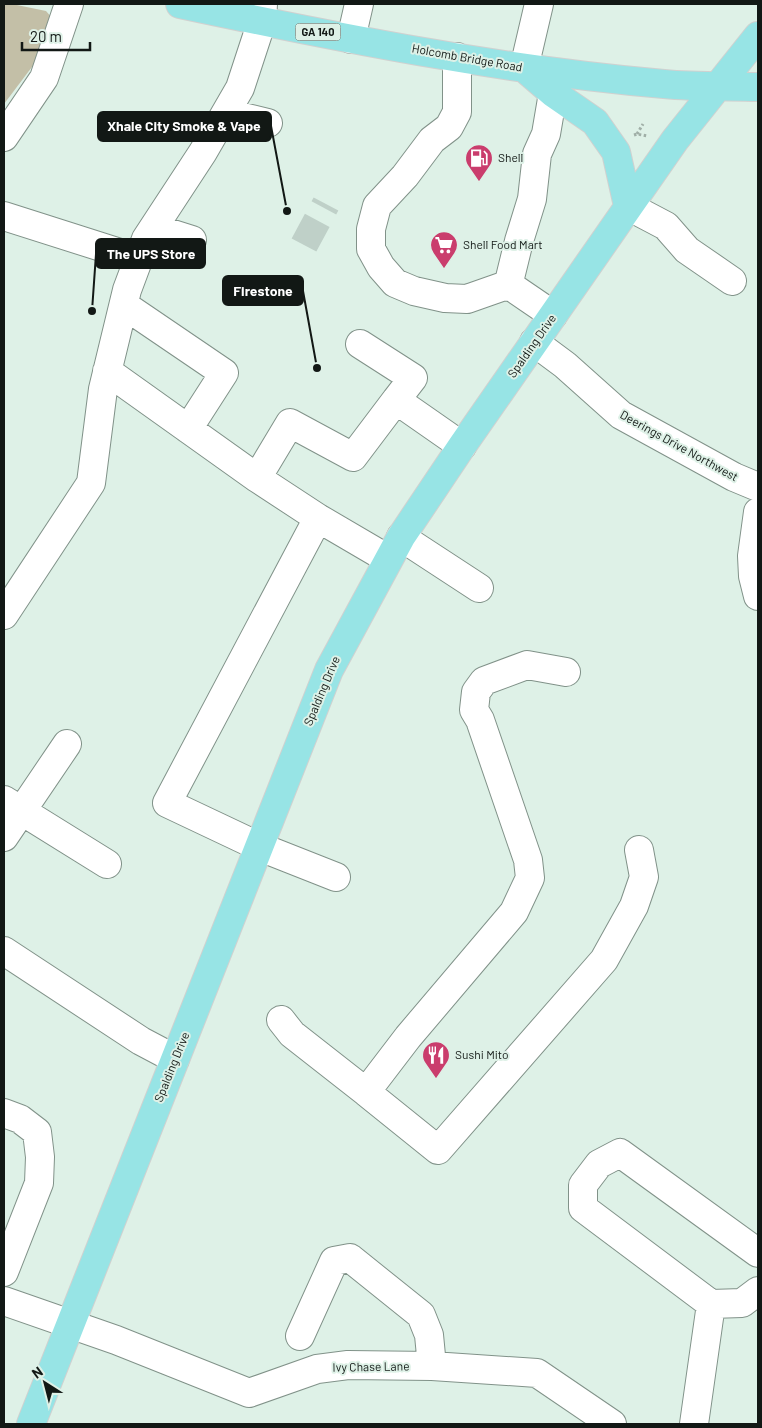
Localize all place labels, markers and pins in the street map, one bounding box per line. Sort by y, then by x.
callout: Xhale City Smoke & Vape [98,112,271,141]
fuel station icon: Shell [464,143,494,182]
place label: Shell [498,150,523,164]
supermarket icon: Shell Food Mart [429,230,459,269]
place label: Shell Food Mart [463,237,543,251]
callout: The UPS Store [96,239,205,268]
callout: Firestone [223,276,303,305]
restaurant icon: Sushi Mito [421,1040,451,1079]
place label: Sushi Mito [455,1047,509,1061]

